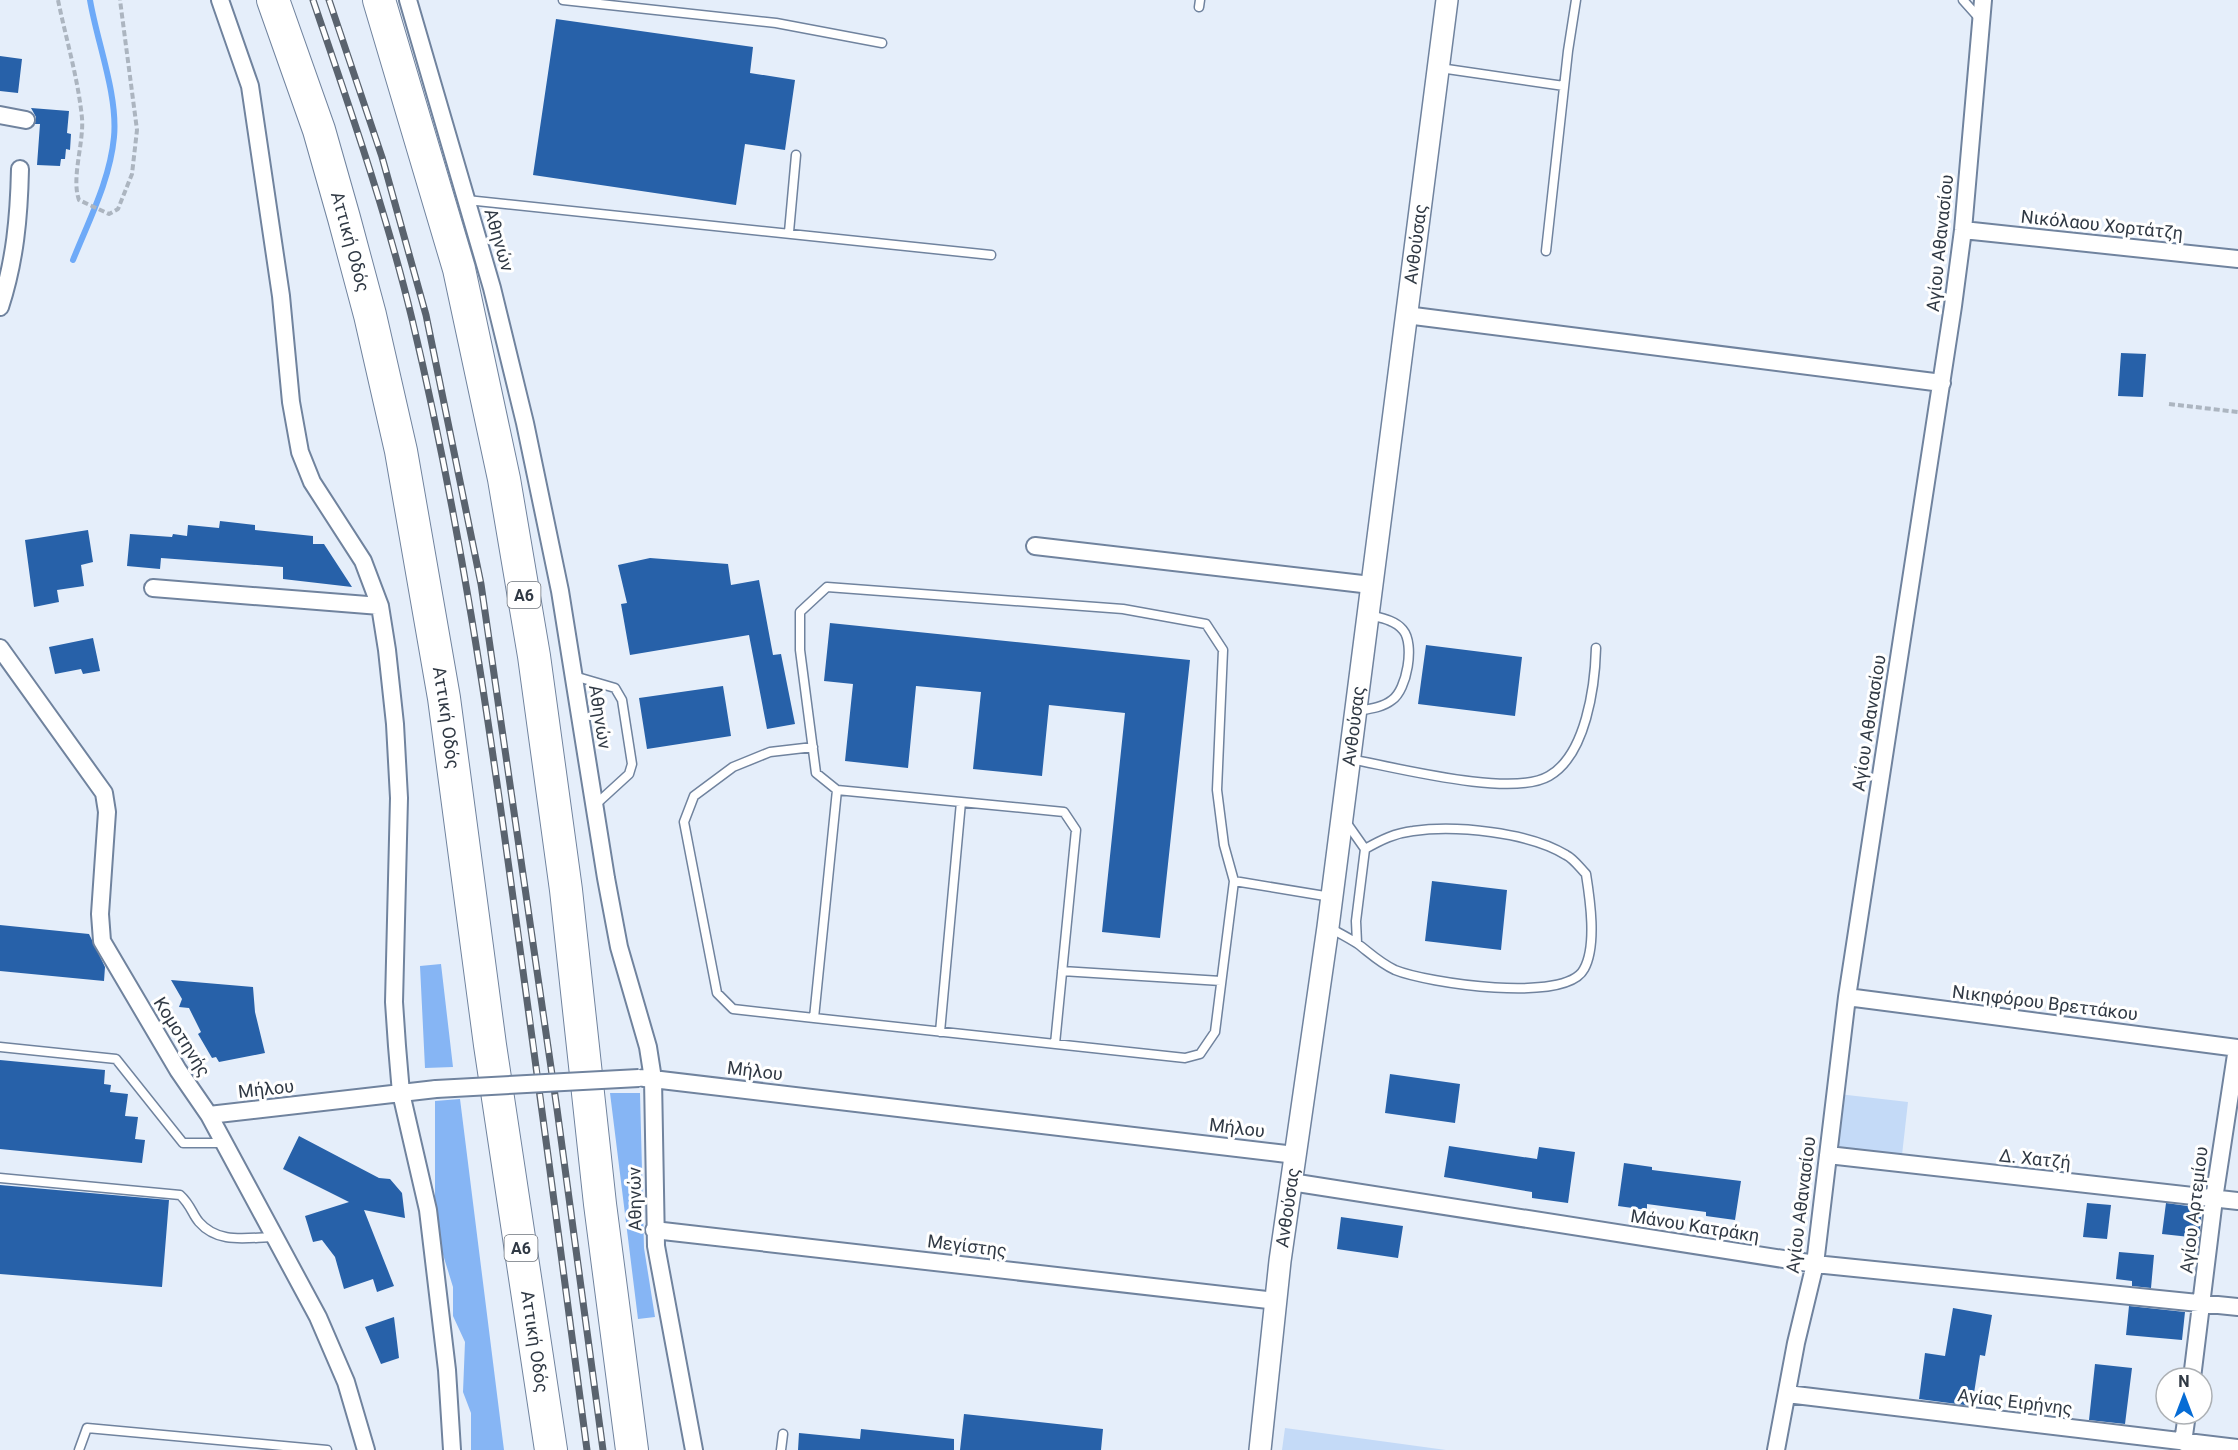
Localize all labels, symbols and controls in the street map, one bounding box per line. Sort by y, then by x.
street label: Αγίου Αθανασίου [1922,173,1957,313]
street label: Αττική Οδός [327,189,374,294]
street label: Ανθούσας [1400,203,1431,285]
street label: Αθηνών [481,206,519,274]
street label: Νικόλαου Χορτάτζη [2020,206,2184,243]
road number: Α6 [508,582,540,608]
street label: Αγίου Αθανασίου [1847,653,1890,793]
street label: Αττική Οδός [429,665,464,770]
street label: Αθηνών [585,683,616,751]
street label: Ανθούσας [1338,685,1369,767]
street label: Νικηφόρου Βρεττάκου [1951,981,2139,1024]
street label: Κομοτηνής [150,993,215,1080]
street label: Μήλου [726,1057,784,1084]
street label: Μήλου [237,1075,295,1102]
street label: Μήλου [1208,1114,1266,1141]
street label: Αγίου Αθανασίου [1782,1135,1819,1275]
street label: Δ. Χατζή [1998,1144,2072,1173]
street label: Αγίου Αρτεμίου [2175,1145,2212,1275]
street label: Αθηνών [623,1166,646,1231]
street label: Ανθούσας [1271,1166,1303,1249]
street label: Μάνου Κατράκη [1629,1205,1761,1246]
street label: Μεγίστης [926,1230,1008,1261]
road number: Α6 [504,1235,538,1261]
street label: Αττική Οδός [517,1289,553,1394]
north arrow [2154,1366,2214,1426]
text: N [2178,1372,2190,1391]
street label: Αγίας Ειρήνης [1956,1384,2074,1419]

